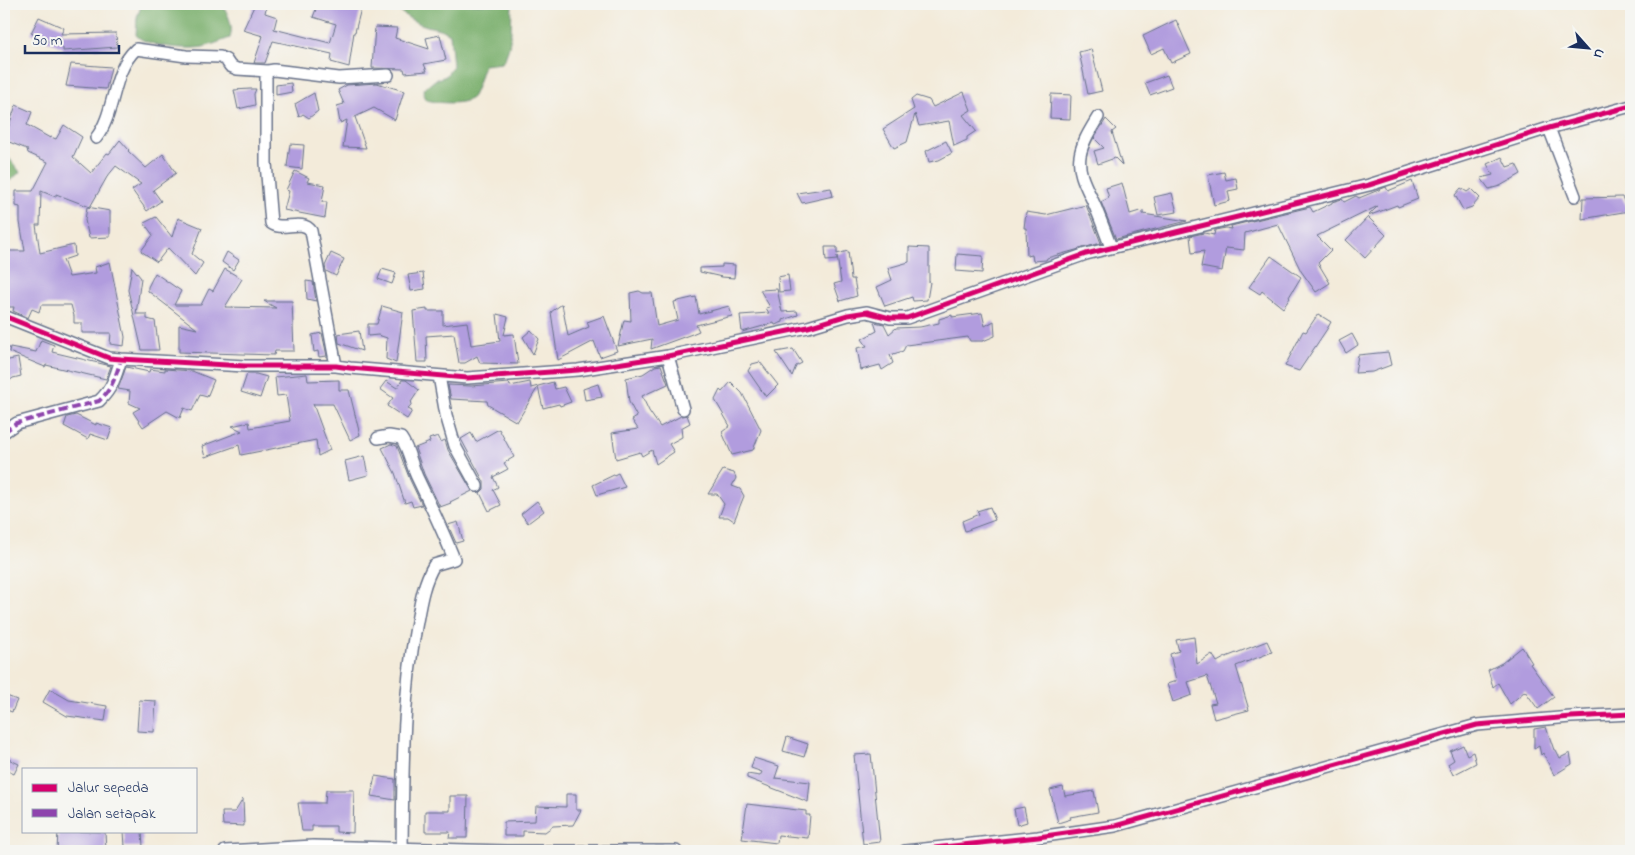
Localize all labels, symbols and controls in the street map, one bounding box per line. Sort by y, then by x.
scale bar [25,22,119,54]
north arrow [1562,22,1612,72]
text: 50 m [32,30,63,52]
text: U [1587,45,1610,62]
legend [22,768,198,832]
text: Jalur sepeda [68,777,149,799]
text: Jalan setapak [68,803,156,825]

